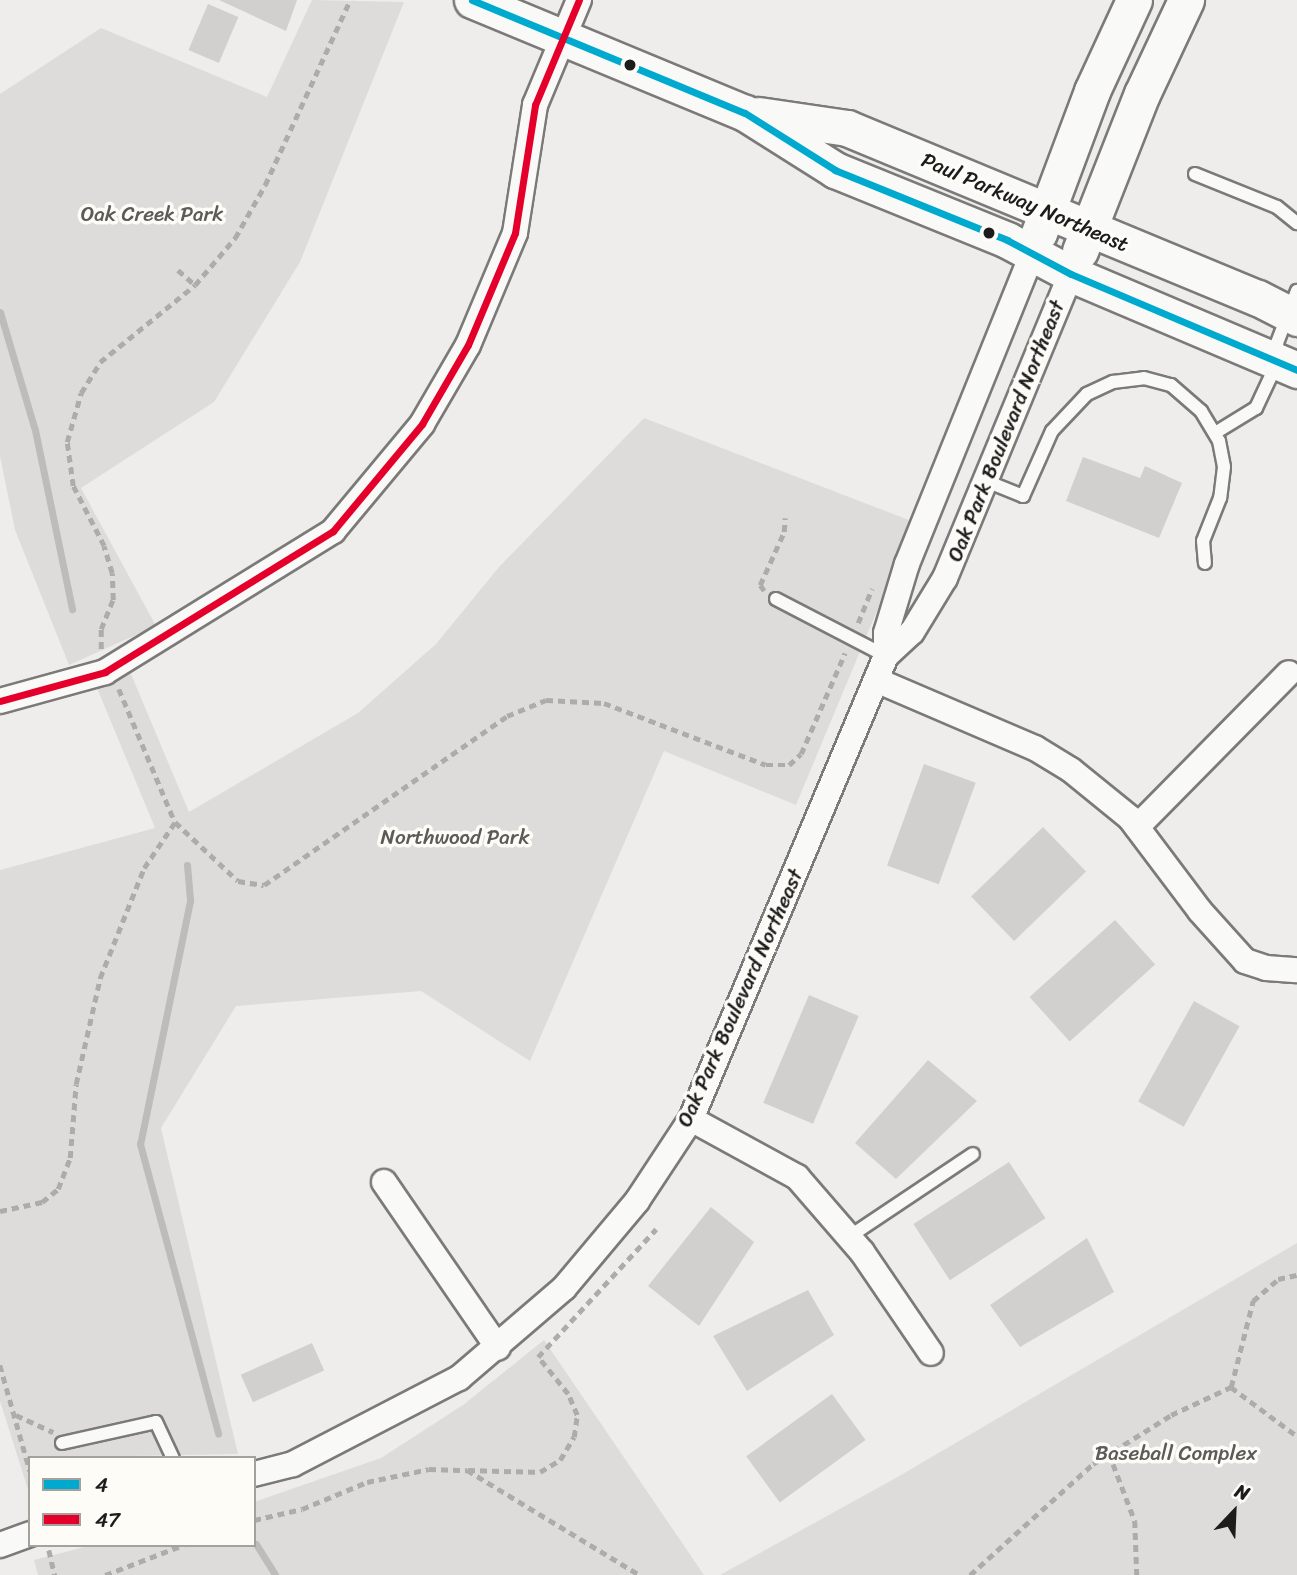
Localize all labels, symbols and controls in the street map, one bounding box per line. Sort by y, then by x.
unlabelled marker [623,58,637,72]
street label: Paul Parkway Northeast [917,147,1133,257]
park label: Oak Creek Park [80,201,224,227]
unlabelled marker [982,226,996,240]
street label: Oak Park Boulevard Northeast [942,296,1070,566]
park label: Northwood Park [380,824,530,850]
street label: Oak Park Boulevard Northeast [672,865,808,1131]
park label: Baseball Complex [1095,1440,1257,1466]
legend [28,1456,256,1547]
text: 4 [95,1466,108,1504]
text: N [1230,1474,1255,1510]
north arrow [1199,1477,1269,1547]
text: 47 [95,1501,120,1539]

